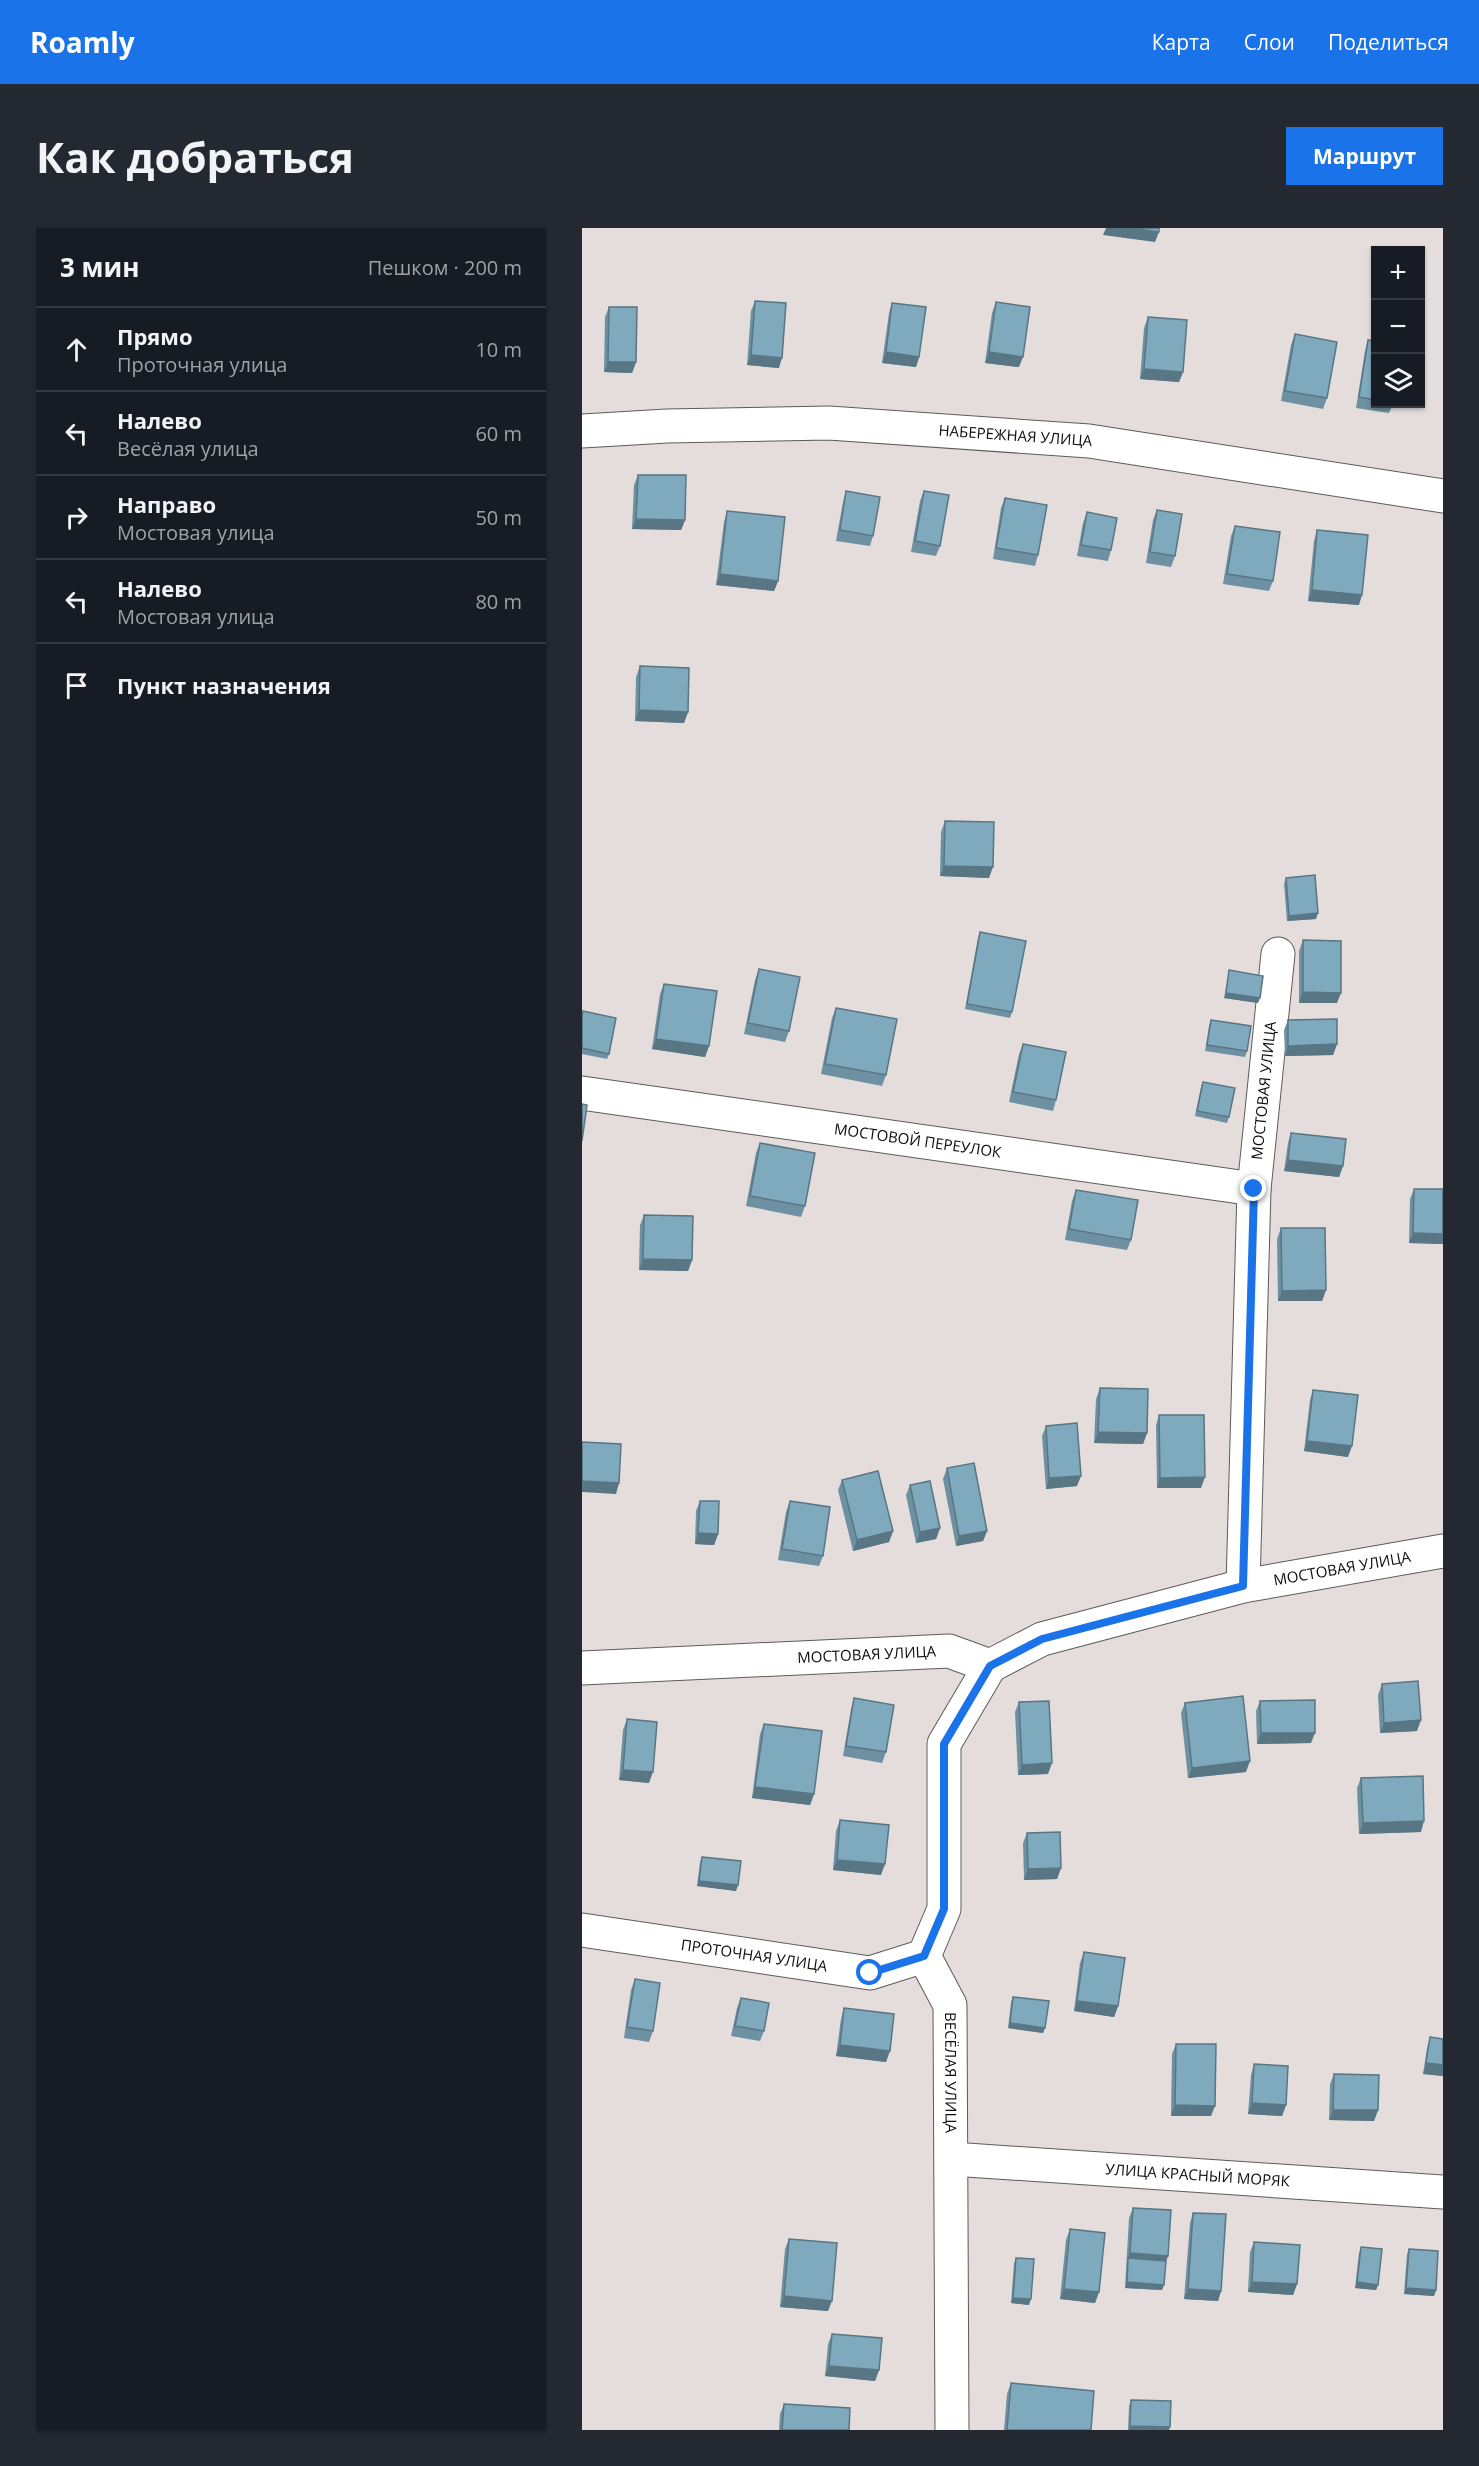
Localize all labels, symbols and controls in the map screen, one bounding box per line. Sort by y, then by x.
text: Roamly [30,23,135,61]
text: Карта [1152,28,1211,56]
text: Слои [1244,28,1295,56]
text: Поделиться [1328,28,1449,56]
button: Маршрут [1286,127,1443,185]
text: Как добраться [36,128,354,185]
map controls [1371,246,1425,408]
button: + [1371,246,1425,300]
text: 3 мин [60,249,140,285]
text: Пешком · 200 m [368,254,522,281]
button: − [1371,300,1425,354]
text: Прямо [117,321,193,351]
icon: ahead [60,333,93,366]
text: 10 m [475,336,522,363]
text: Проточная улица [117,351,287,378]
button: layers [1371,354,1425,408]
text: Налево [117,405,202,435]
icon: left [60,417,93,450]
text: 60 m [475,420,522,447]
street label: НАБЕРЕЖНАЯ УЛИЦА [938,420,1093,450]
text: Весёлая улица [117,435,259,462]
text: Направо [117,489,216,519]
icon: right [60,501,93,534]
text: 50 m [475,504,522,531]
text: Мостовая улица [117,519,275,546]
text: Налево [117,573,202,603]
icon: left [60,585,93,618]
text: 80 m [475,588,522,615]
text: Мостовая улица [117,603,275,630]
icon: arrive [60,669,93,702]
text: Пункт назначения [117,670,331,700]
street label: МОСТОВАЯ УЛИЦА [1246,1020,1280,1161]
street label: МОСТОВОЙ ПЕРЕУЛОК [833,1118,1003,1162]
route end [1240,1175,1266,1201]
street label: МОСТОВАЯ УЛИЦА [1272,1546,1412,1590]
street label: МОСТОВАЯ УЛИЦА [797,1641,937,1667]
street label: ПРОТОЧНАЯ УЛИЦА [680,1934,829,1976]
route start [856,1959,882,1985]
street label: ВЕСЁЛАЯ УЛИЦА [941,2012,962,2134]
street label: УЛИЦА КРАСНЫЙ МОРЯК [1105,2158,1291,2191]

